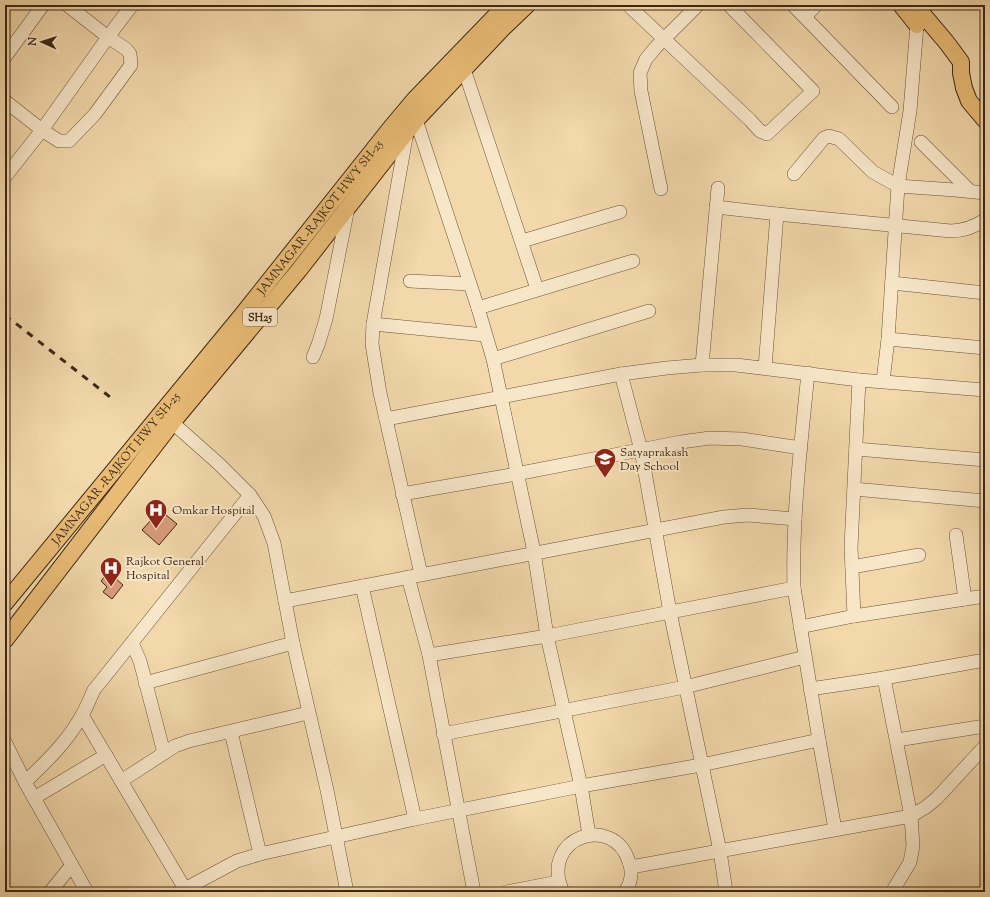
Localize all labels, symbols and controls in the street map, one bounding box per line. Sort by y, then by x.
north arrow [22,22,62,62]
text: N [25,37,41,47]
street label: JAMNAGAR -RAJKOT HWY SH-25 [253,137,388,300]
road number: SH25 [243,308,277,326]
street label: JAMNAGAR -RAJKOT HWY SH-25 [47,389,185,550]
place label: Satyaprakash Day School [620,444,689,476]
school or university icon: Satyaprakash Day School [592,446,618,479]
hospital icon: Omkar Hospital [143,497,169,530]
place label: Omkar Hospital [172,502,256,520]
place label: Rajkot General Hospital [126,553,205,585]
hospital icon: Rajkot General Hospital [98,555,124,588]

